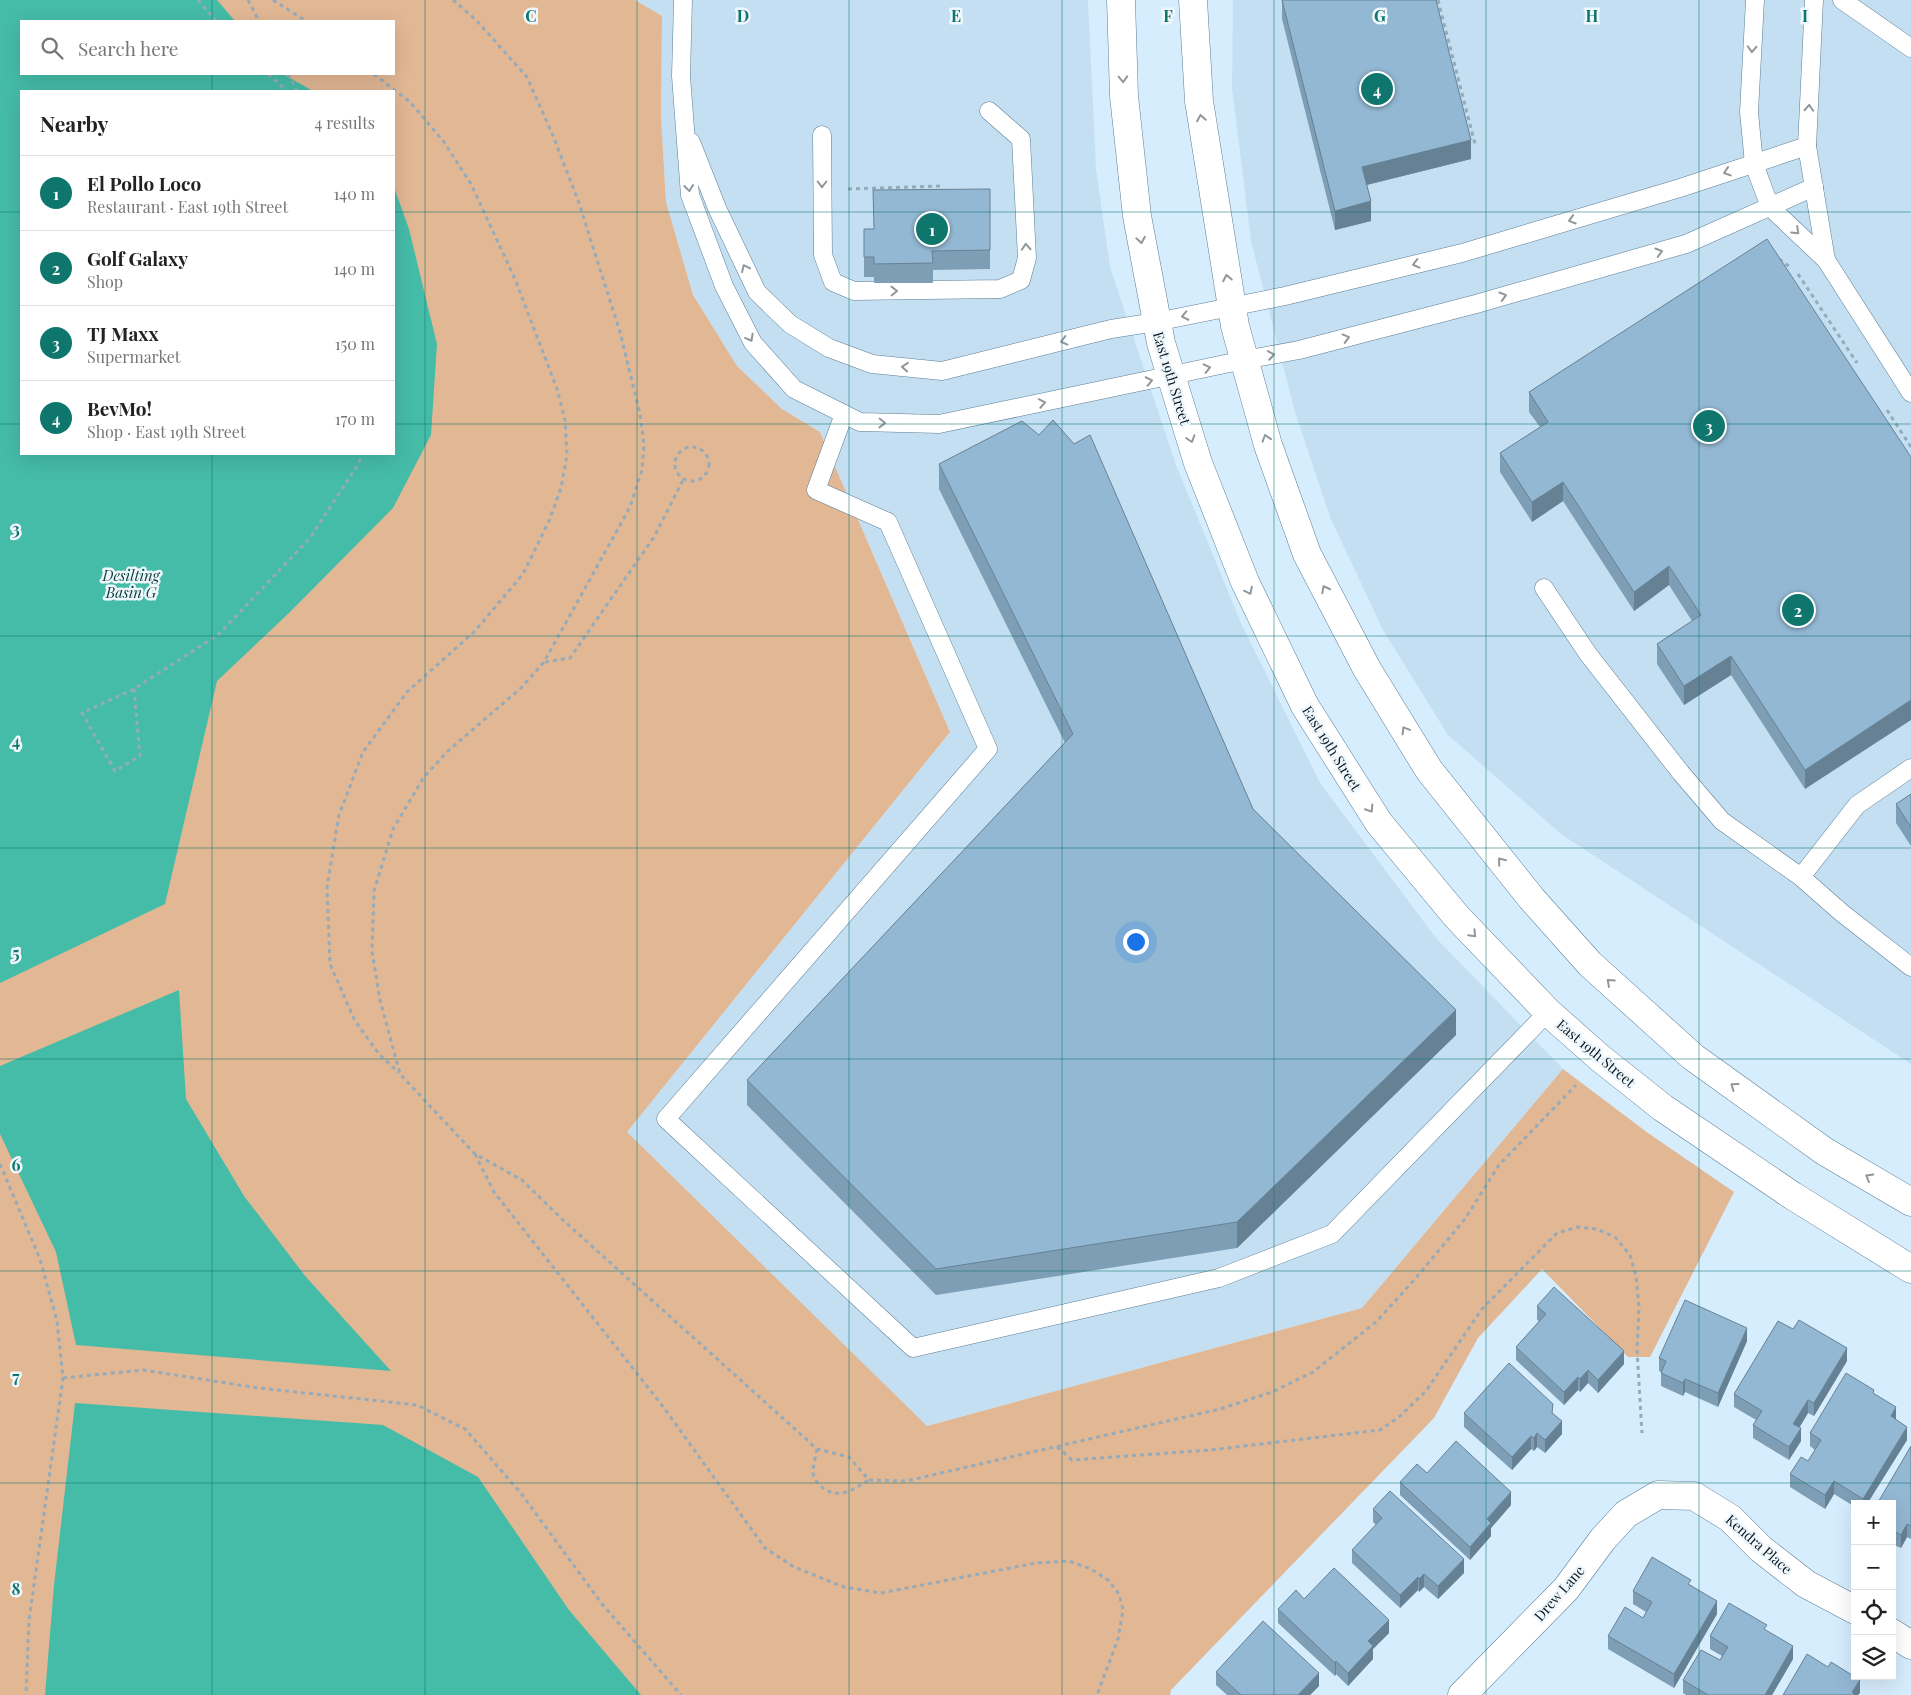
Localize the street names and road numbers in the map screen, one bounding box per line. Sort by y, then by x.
street label: East 19th Street [1149,329,1196,428]
street label: East 19th Street [1298,702,1366,795]
street label: East 19th Street [1553,1015,1640,1092]
street label: Kendra Place [1722,1510,1796,1578]
street label: Drew Lane [1530,1561,1588,1625]

